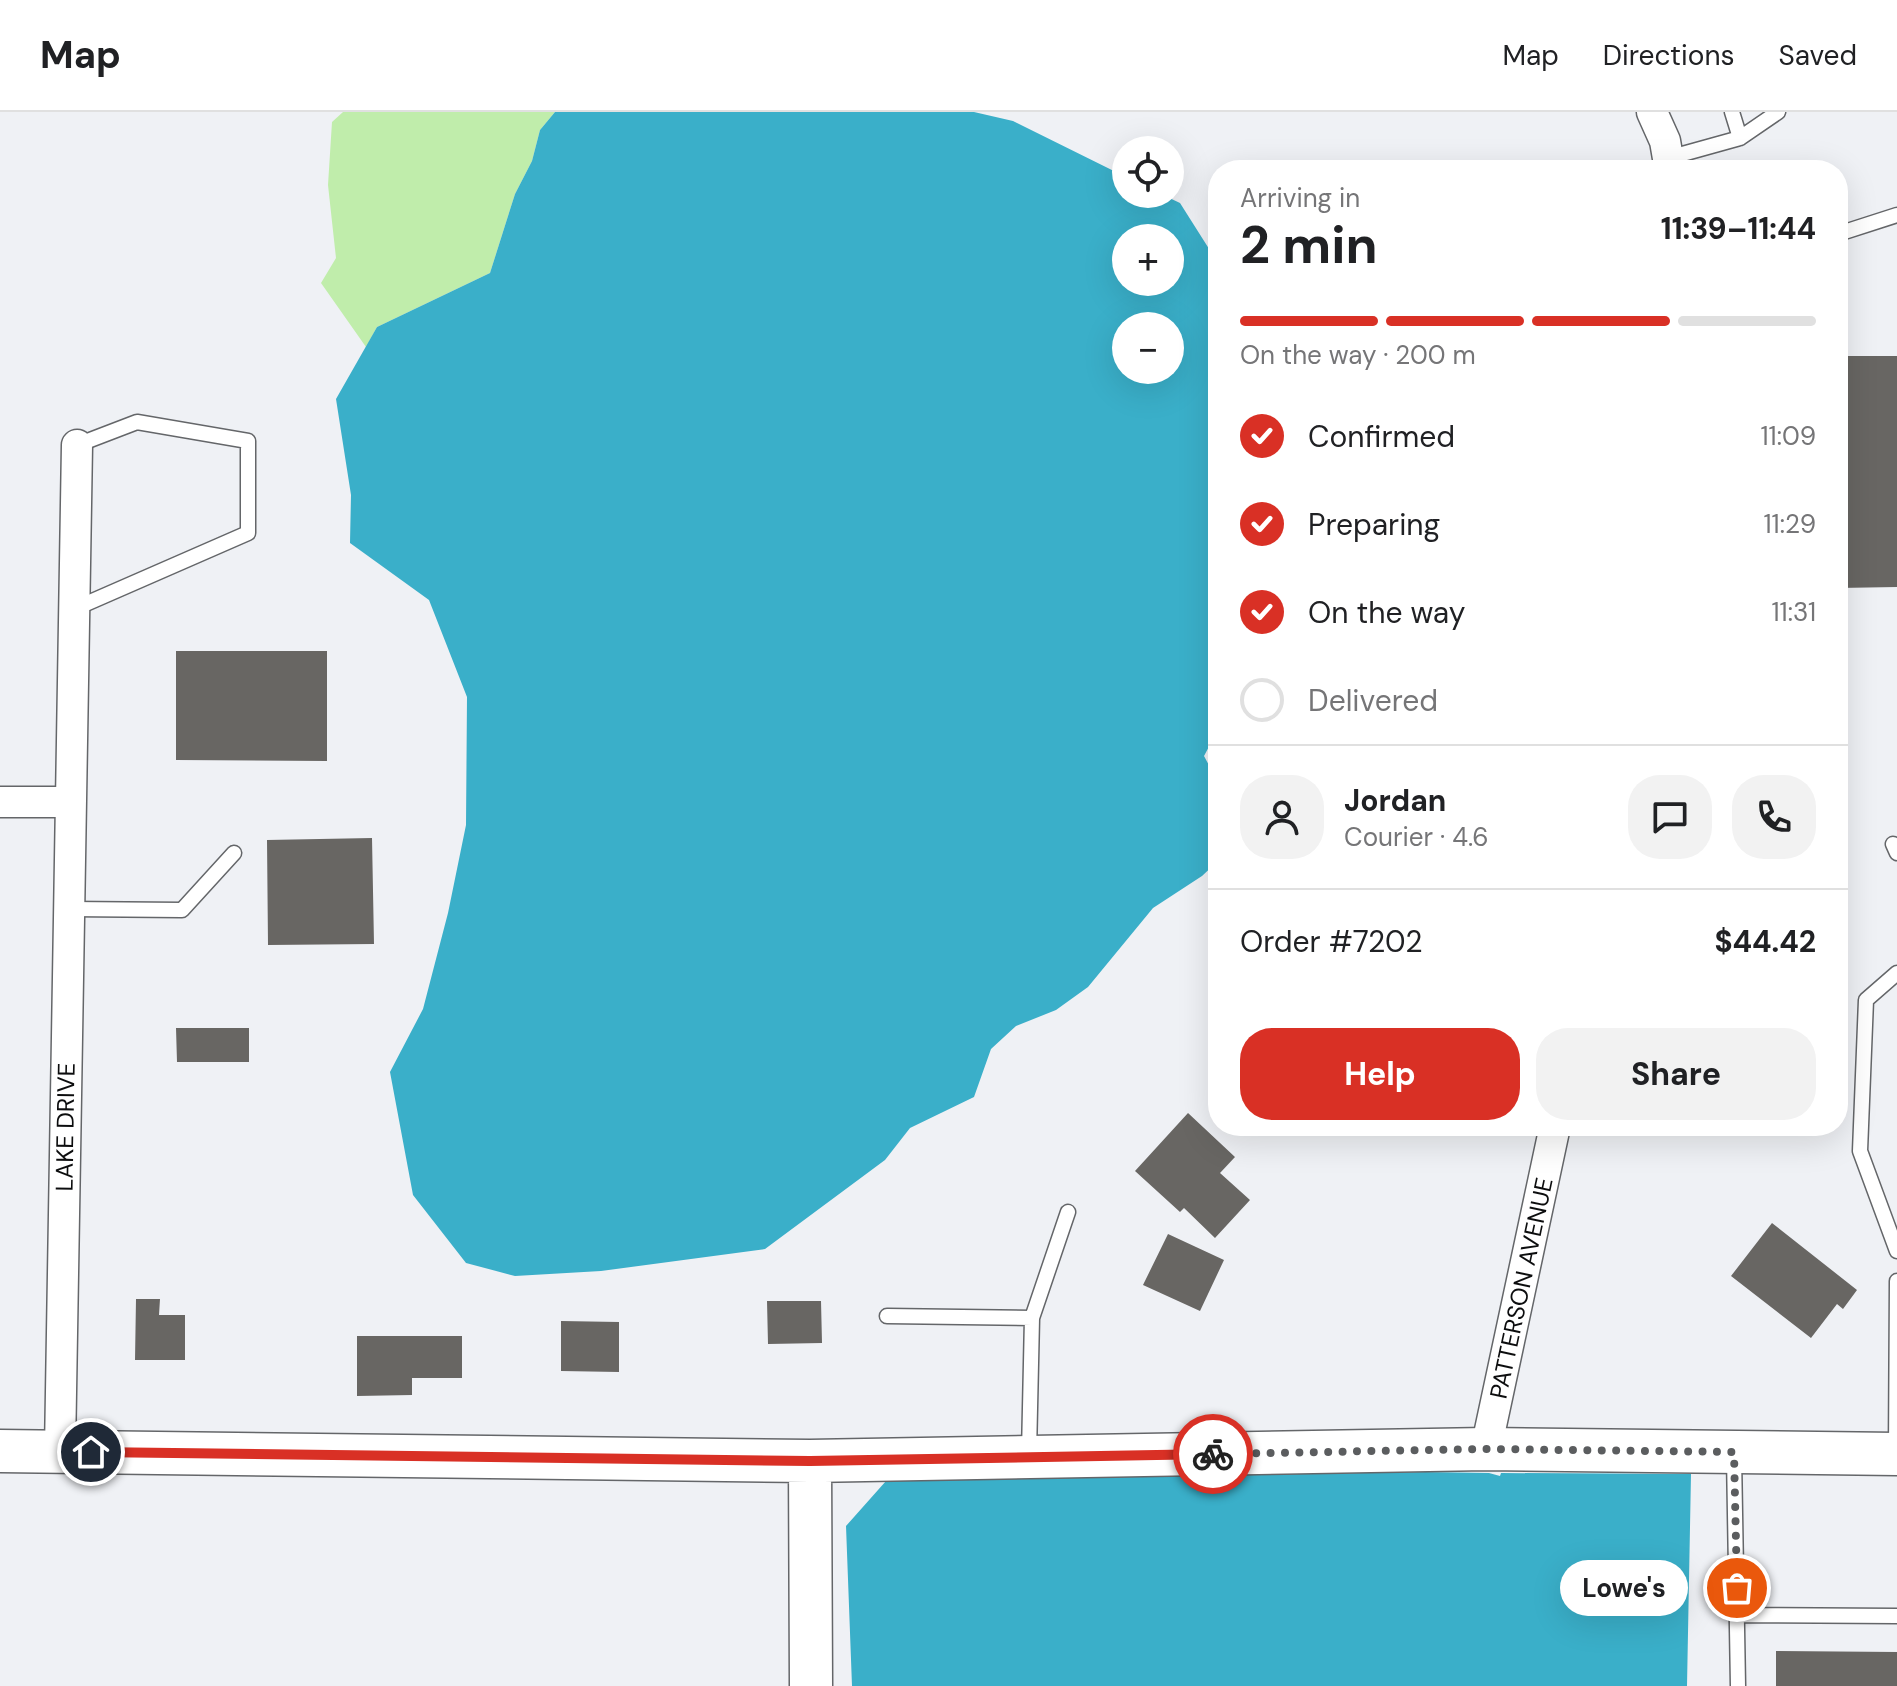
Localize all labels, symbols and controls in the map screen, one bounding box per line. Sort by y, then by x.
text: Map [40,30,121,80]
text: Map [1502,37,1559,74]
text: Directions [1603,37,1735,74]
text: Saved [1779,37,1857,74]
map controls [1112,136,1184,384]
button: locate [1112,136,1184,208]
text: Arriving in [1240,181,1360,215]
text: 11:39–11:44 [1661,209,1816,248]
text: 2 min [1240,211,1378,279]
button: + [1112,224,1184,296]
button: − [1112,312,1184,384]
text: On the way · 200 m [1240,338,1476,372]
icon: check [1240,414,1284,458]
text: Confirmed [1308,417,1455,456]
text: 11:09 [1760,419,1816,453]
icon: check [1240,502,1284,546]
text: Preparing [1308,505,1440,544]
text: 11:29 [1763,507,1816,541]
icon: check [1240,590,1284,634]
text: On the way [1308,593,1465,632]
text: 11:31 [1771,595,1816,629]
text: Delivered [1308,681,1438,720]
button: person [1240,775,1324,859]
button: chat [1628,775,1712,859]
button: phone [1732,775,1816,859]
text: Jordan [1344,781,1446,820]
text: Courier · 4.6 [1344,820,1489,854]
text: Order #7202 [1240,922,1423,961]
text: $44.42 [1715,922,1816,961]
button: Help [1240,1028,1520,1120]
button: Share [1536,1028,1816,1120]
street label: LAKE DRIVE [48,1062,82,1192]
street label: PATTERSON AVENUE [1482,1175,1560,1401]
courier [1173,1414,1253,1494]
pin [57,1418,125,1486]
icon: home [69,1430,113,1474]
icon: bike [1191,1432,1235,1476]
pin [1703,1554,1771,1622]
callout: Lowe's [1561,1560,1689,1616]
icon: bag [1715,1566,1759,1610]
text: Lowe's [1582,1571,1666,1605]

